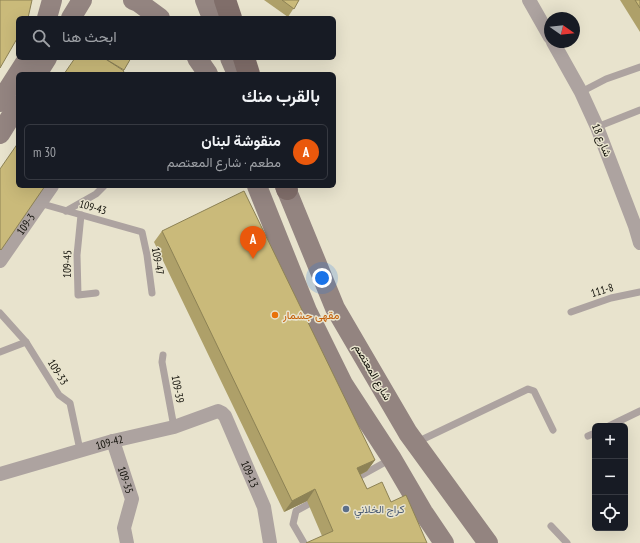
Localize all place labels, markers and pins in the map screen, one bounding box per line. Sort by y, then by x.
pin: A [240,226,266,259]
place label: مقهى جشمار [282,308,339,322]
marker: مقهى جشمار [270,310,280,320]
place label: كراج الخلاني [354,502,405,519]
marker: كراج الخلاني [341,504,351,514]

